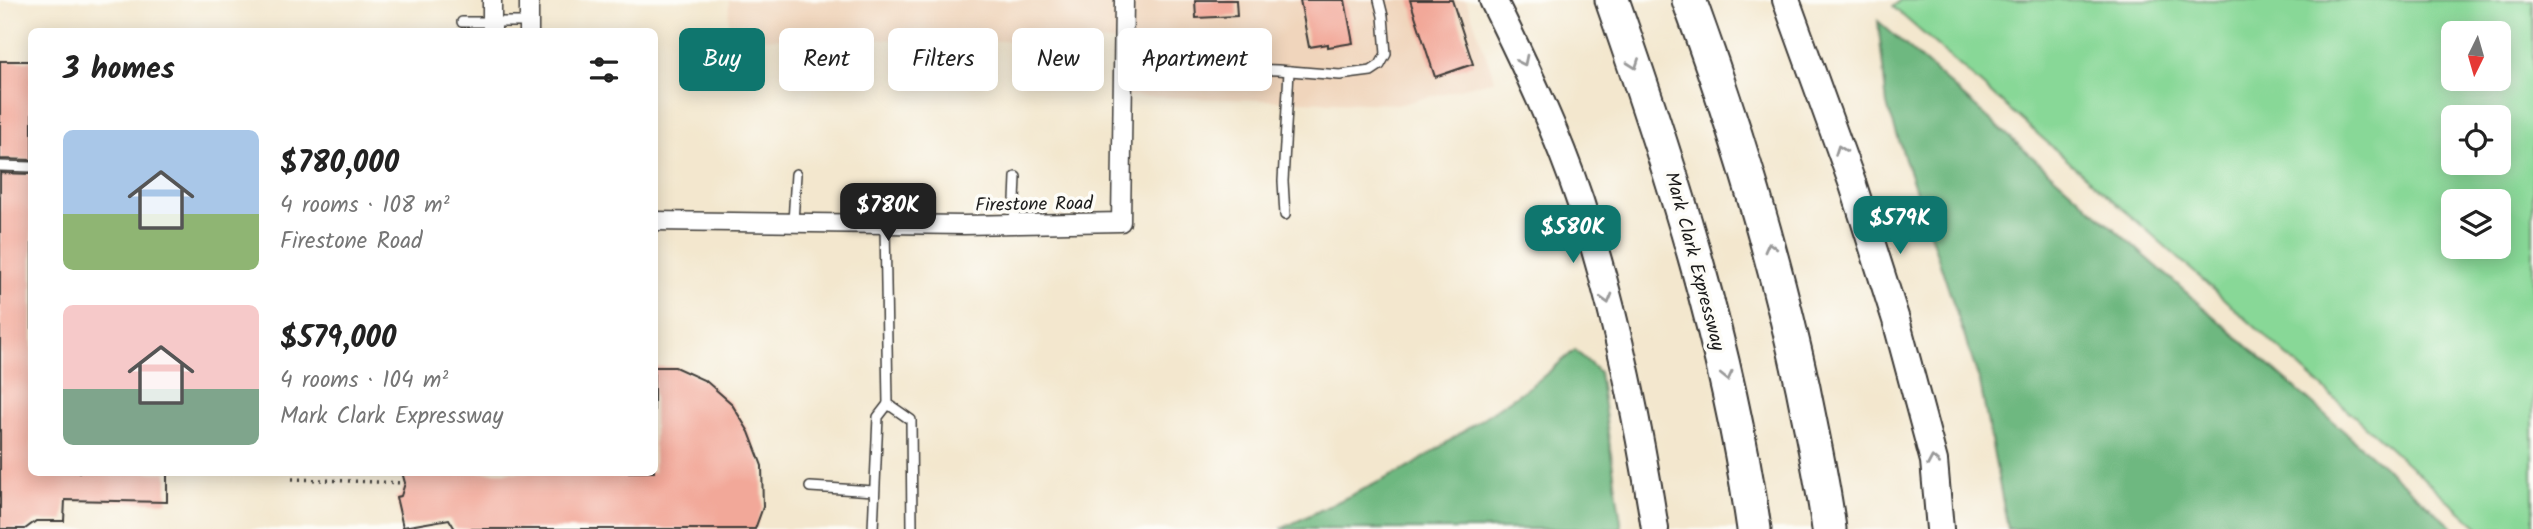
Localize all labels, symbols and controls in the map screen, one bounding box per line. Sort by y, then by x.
north arrow [2441,21,2511,91]
map controls [2441,21,2511,259]
chip: Buy [679,28,765,91]
chip: Rent [779,28,874,91]
chip: Filters [888,28,998,91]
chip: New [1012,28,1104,91]
chip: Apartment [1118,28,1272,91]
text: 3 homes [63,46,175,94]
icon: filters [585,51,623,89]
one-way arrow [1515,54,1529,66]
one-way arrow [1626,58,1640,70]
button: locate [2441,105,2511,175]
text: $780,000 [280,140,399,188]
one-way arrow [1834,144,1848,156]
icon: home [119,158,203,242]
street label: Mark Clark Expressway [1656,169,1733,356]
pin: $780K [839,184,937,243]
text: 4 rooms · 108 m² [280,188,450,224]
text: $780K [856,188,920,224]
street label: Firestone Road [975,189,1094,221]
button: layers [2441,189,2511,259]
pin: $579K [1851,196,1949,256]
text: $579K [1869,201,1931,237]
pin: $580K [1524,205,1622,265]
text: $580K [1541,210,1605,246]
text: Firestone Road [280,224,423,260]
one-way arrow [1764,241,1778,253]
one-way arrow [1598,293,1613,305]
text: $579,000 [280,315,396,363]
icon: home [119,333,203,417]
text: 4 rooms · 104 m² [280,363,448,399]
one-way arrow [1718,370,1733,382]
text: Mark Clark Expressway [280,399,503,435]
one-way arrow [1926,455,1941,467]

